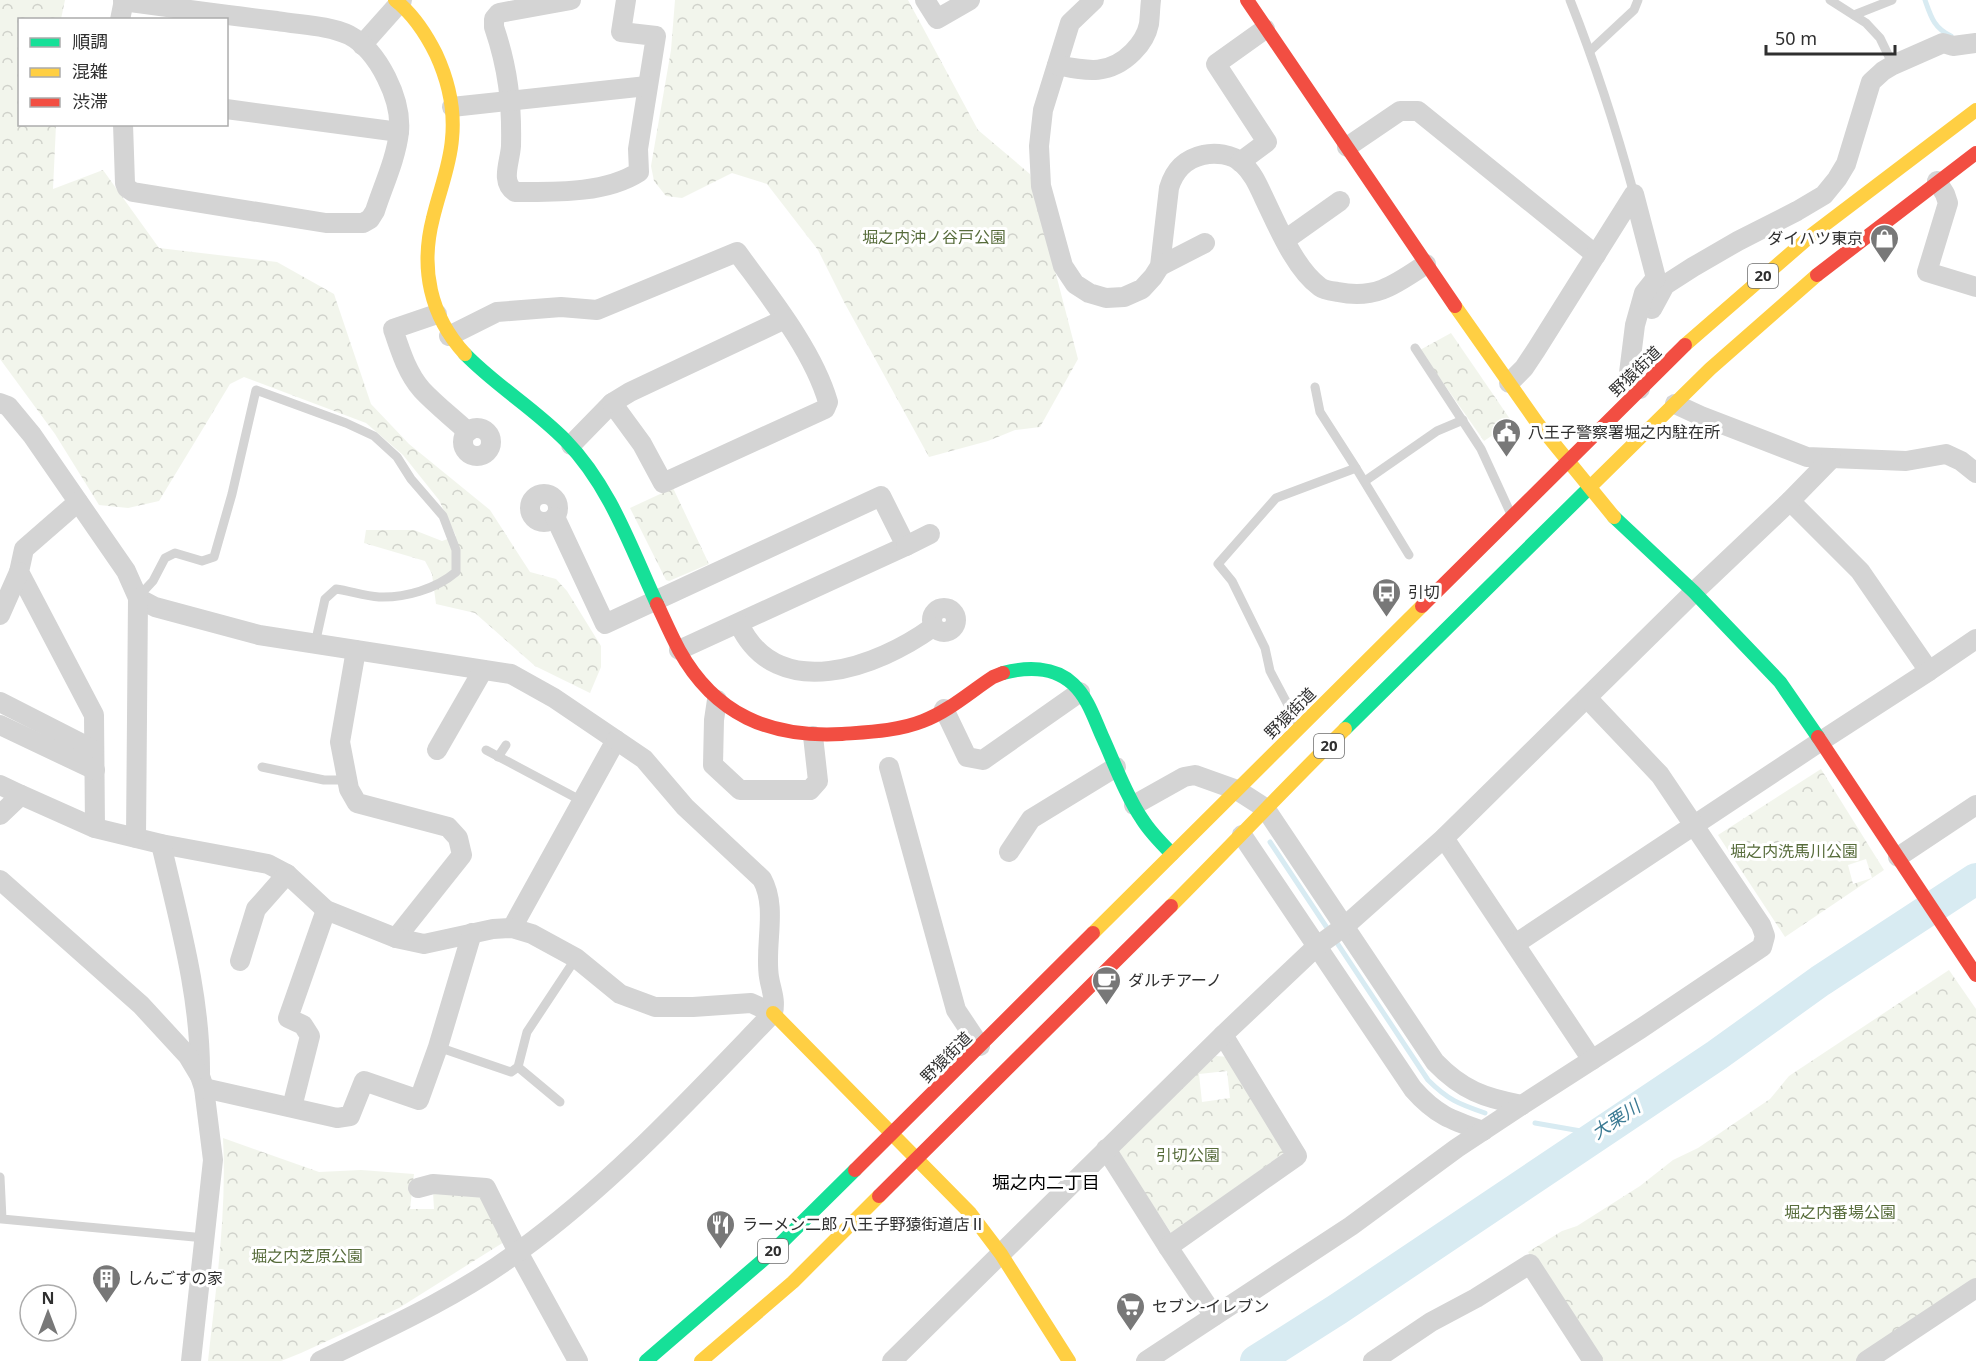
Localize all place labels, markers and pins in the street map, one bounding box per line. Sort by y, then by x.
shop icon: ダイハツ東京 [1868,222,1900,264]
place label: ダイハツ東京 [1767,227,1863,249]
public building icon: 八王子警察署堀之内駐在所 [1491,416,1523,458]
place label: 八王子警察署堀之内駐在所 [1528,421,1720,443]
bus stop icon: 引切 [1371,576,1403,618]
place label: 引切 [1408,581,1440,603]
cafe icon: ダルチアーノ [1091,964,1123,1006]
place label: ダルチアーノ [1128,969,1222,991]
restaurant icon: ラーメン二郎 八王子野猿街道店Ⅱ [705,1208,737,1250]
place label: ラーメン二郎 八王子野猿街道店Ⅱ [742,1213,986,1235]
building icon: しんごすの家 [90,1262,122,1304]
place label: しんごすの家 [127,1267,223,1289]
supermarket icon: セブン-イレブン [1115,1290,1147,1332]
place label: セブン-イレブン [1152,1295,1269,1317]

